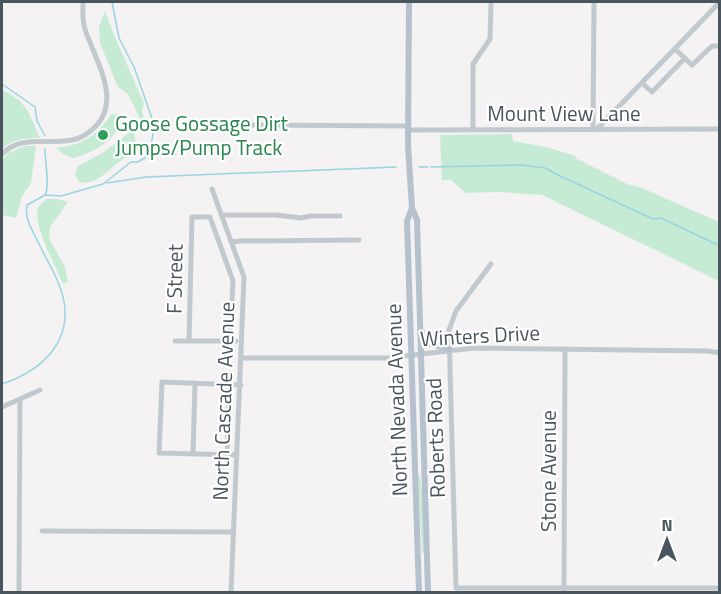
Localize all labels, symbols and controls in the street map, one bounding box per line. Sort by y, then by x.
street label: Mount View Lane [487,97,641,129]
place label: Goose Gossage Dirt Jumps/Pump Track [115,107,289,163]
marker: Goose Gossage Dirt Jumps/Pump Track [96,128,110,142]
street label: F Street [157,243,191,314]
street label: North Cascade Avenue [204,301,242,501]
street label: North Nevada Avenue [377,303,415,497]
street label: Winters Drive [419,316,541,354]
street label: Roberts Road [417,377,453,499]
street label: Stone Avenue [532,410,564,532]
north arrow [637,510,697,570]
text: N [661,513,673,537]

